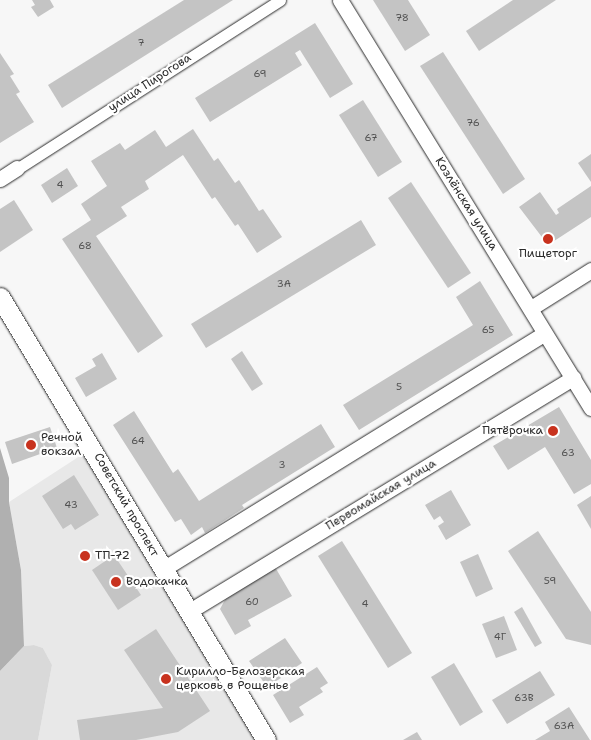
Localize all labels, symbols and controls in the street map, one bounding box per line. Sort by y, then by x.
house number: 78 [395,12,409,24]
house number: 7 [138,37,144,49]
street label: улица Пирогова [106,51,194,115]
house number: 69 [253,68,267,80]
house number: 76 [466,117,480,129]
house number: 67 [365,132,377,144]
street label: Козлёнская улица [432,155,500,253]
house number: 4 [57,179,63,191]
marker: Пищеторг [542,233,554,245]
house number: 68 [78,240,92,252]
place label: Пищеторг [519,247,577,261]
house number: 3А [277,278,291,290]
house number: 65 [482,324,494,336]
house number: 5 [396,381,402,393]
place label: Пятёрочка [482,424,543,438]
marker: Пятёрочка [547,425,559,437]
place label: Речной вокзал [41,431,83,459]
house number: 64 [131,435,145,447]
marker: Речной вокзал [25,439,37,451]
house number: 63 [561,447,575,459]
street label: Советский проспект [90,451,162,559]
street label: Первомайская улица [323,456,439,534]
house number: 3 [279,459,285,471]
house number: 43 [64,499,78,511]
place label: ТП-72 [95,549,130,563]
marker: ТП-72 [79,550,91,562]
place label: Водокачка [126,575,188,589]
house number: 59 [544,575,556,587]
marker: Водокачка [110,576,122,588]
house number: 60 [245,596,259,608]
house number: 4 [362,598,368,610]
house number: 4Г [494,631,506,643]
place label: Кирилло-Белозерская церковь в Рощенье [176,665,305,693]
marker: Кирилло-Белозерская церковь в Рощенье [160,673,172,685]
house number: 63В [514,692,534,704]
house number: 63А [554,720,574,732]

